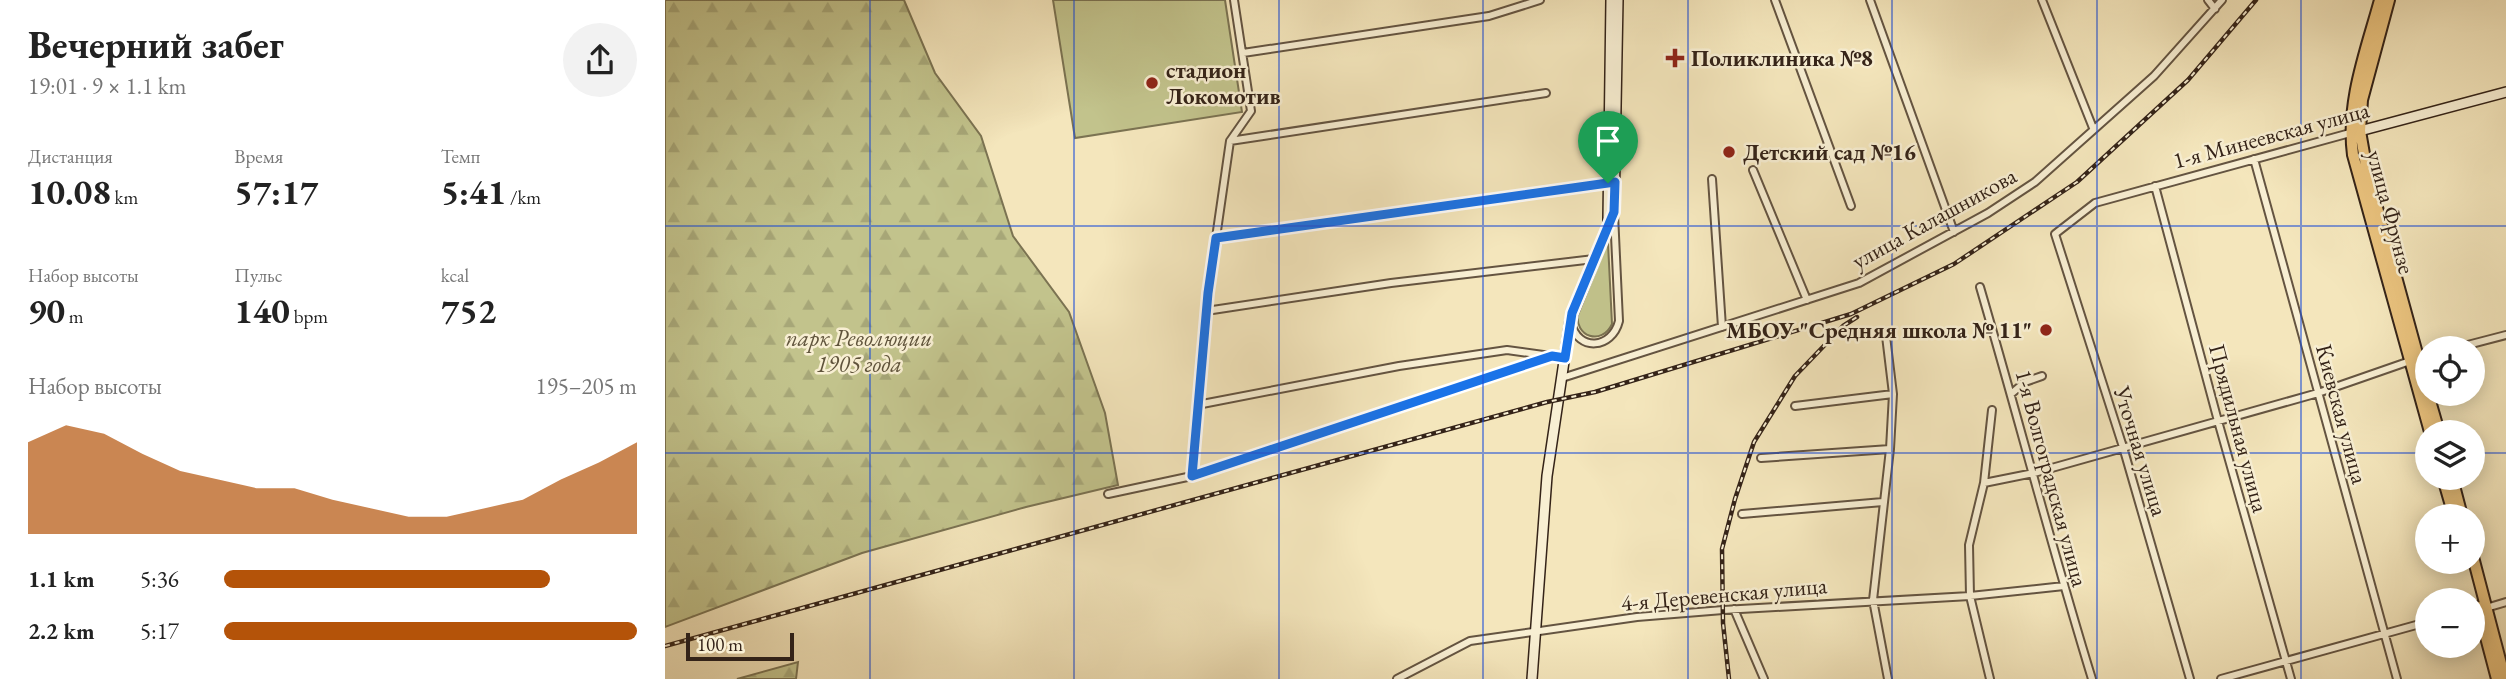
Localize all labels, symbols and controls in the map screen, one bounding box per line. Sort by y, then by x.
text: Вечерний забег [28,20,284,69]
button: share [563,23,637,97]
place label: Поликлиника №8 [1691,43,1873,73]
marker: Поликлиника №8 [1665,48,1685,68]
place label: стадион Локомотив [1166,55,1281,111]
text: 19:01 · 9 × 1.1 km [28,71,186,101]
marker: стадион Локомотив [1144,75,1160,91]
street label: 1-я Минеевская улица [2170,94,2373,176]
pin [1578,111,1638,183]
icon: arrive [1589,122,1627,160]
place label: Детский сад №16 [1743,137,1916,167]
text: Дистанция [28,144,113,169]
text: Время [234,144,283,169]
text: Темп [441,144,480,169]
marker: Детский сад №16 [1721,144,1737,160]
street label: улица Фрунзе [2360,147,2422,277]
street label: улица Калашникова [1846,160,2022,276]
text: 10.08 [28,169,111,214]
text: 57:17 [234,169,318,214]
text: 5:41 [441,169,506,214]
text: km [111,185,138,210]
text: /km [506,185,541,210]
text: Набор высоты [28,263,139,288]
text: Пульс [234,263,282,288]
text: kcal [441,263,469,288]
text: 90 [28,288,65,333]
text: 140 [234,288,290,333]
text: 752 [441,288,496,333]
text: m [65,304,84,329]
text: bpm [290,304,328,329]
place label: МБОУ "Средняя школа № 11" [1726,315,2032,345]
marker: МБОУ "Средняя школа № 11" [2038,322,2054,338]
park label: парк Революции 1905 года [786,323,932,379]
map controls [2415,336,2485,658]
button: locate [2415,336,2485,406]
street label: Прядильная улица [2202,340,2276,516]
street label: Киевская улица [2309,341,2375,488]
street label: 1-я Волгоградская улица [2009,366,2096,591]
text: Набор высоты [28,371,162,401]
text: 195–205 m [536,371,637,401]
street label: Уточная улица [2107,382,2175,520]
button: layers [2415,420,2485,490]
button: + [2415,504,2485,574]
text: 1.1 km [28,564,95,594]
text: 5:36 [140,564,179,594]
street label: 4-я Деревенская улица [1620,570,1829,618]
button: − [2415,588,2485,658]
text: 2.2 km [28,616,95,646]
text: 5:17 [140,616,179,646]
scale bar [686,630,795,662]
text: 100 m [697,632,743,657]

